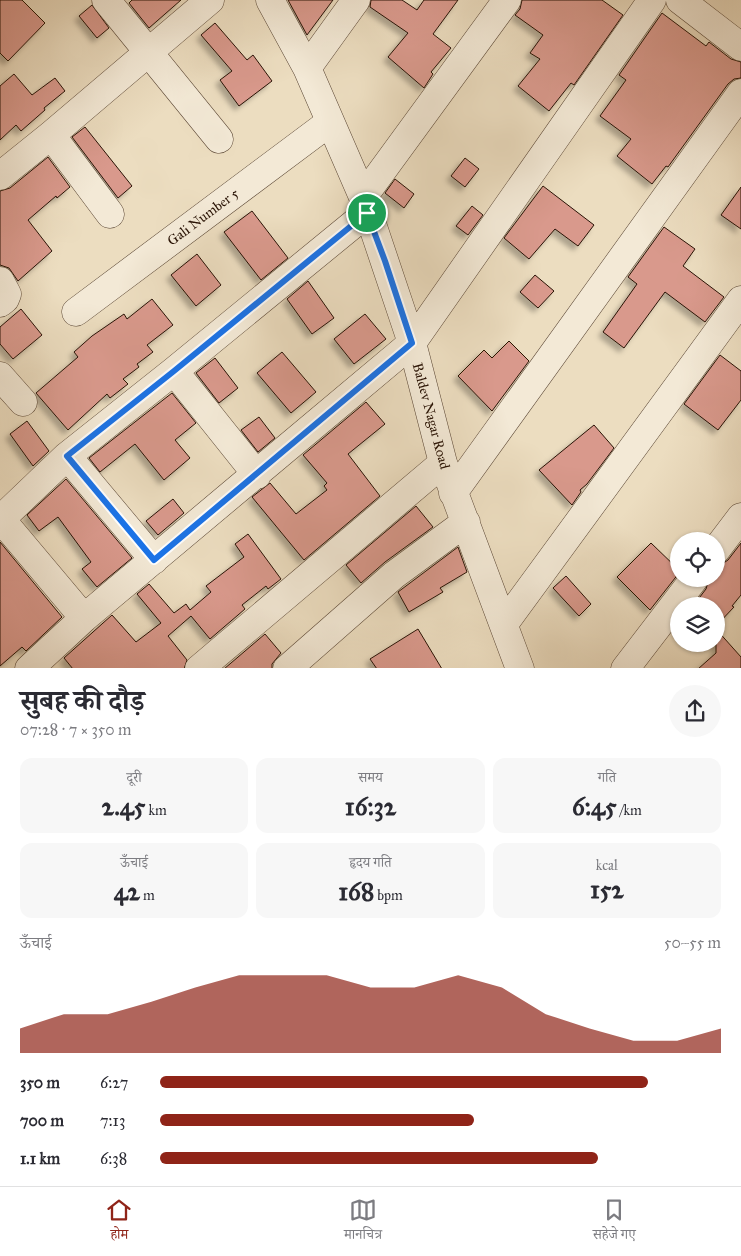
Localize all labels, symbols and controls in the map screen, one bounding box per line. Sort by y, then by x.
street label: Gali Number 5 [164,184,242,249]
pin [346,192,388,234]
icon: arrive [353,199,381,227]
street label: Baldev Nagar Road [409,361,453,471]
map controls [670,532,725,652]
button: locate [670,532,725,587]
button: layers [670,597,725,652]
text: सुबह की दौड़ [20,683,145,718]
button: share [669,685,721,737]
text: 07:28 · 7 × 350 m [20,720,131,739]
text: दूरी [127,769,142,786]
text: समय [358,769,383,786]
text: गति [598,769,616,786]
text: 2.45 [102,791,145,822]
text: 16:32 [345,791,396,822]
text: 6:45 [572,791,617,822]
text: km [145,802,167,819]
text: /km [617,802,642,819]
text: ऊँचाई [120,854,148,871]
text: हृदय गति [349,854,392,871]
text: kcal [596,857,618,874]
text: 152 [590,874,624,905]
text: 42 [114,876,140,907]
text: 168 [338,876,374,907]
text: m [140,887,155,904]
text: bpm [374,887,403,904]
text: ऊँचाई [20,933,52,952]
text: 50–55 m [664,933,721,952]
text: 350 m [20,1073,60,1092]
text: 6:27 [100,1073,128,1092]
text: 700 m [20,1111,64,1130]
text: 7:13 [100,1111,125,1130]
text: 1.1 km [20,1149,60,1168]
text: 6:38 [100,1149,127,1168]
tab: होम [105,1196,133,1248]
tab: मानचित्र [344,1196,382,1248]
tab: सहेजे गए [593,1196,636,1248]

